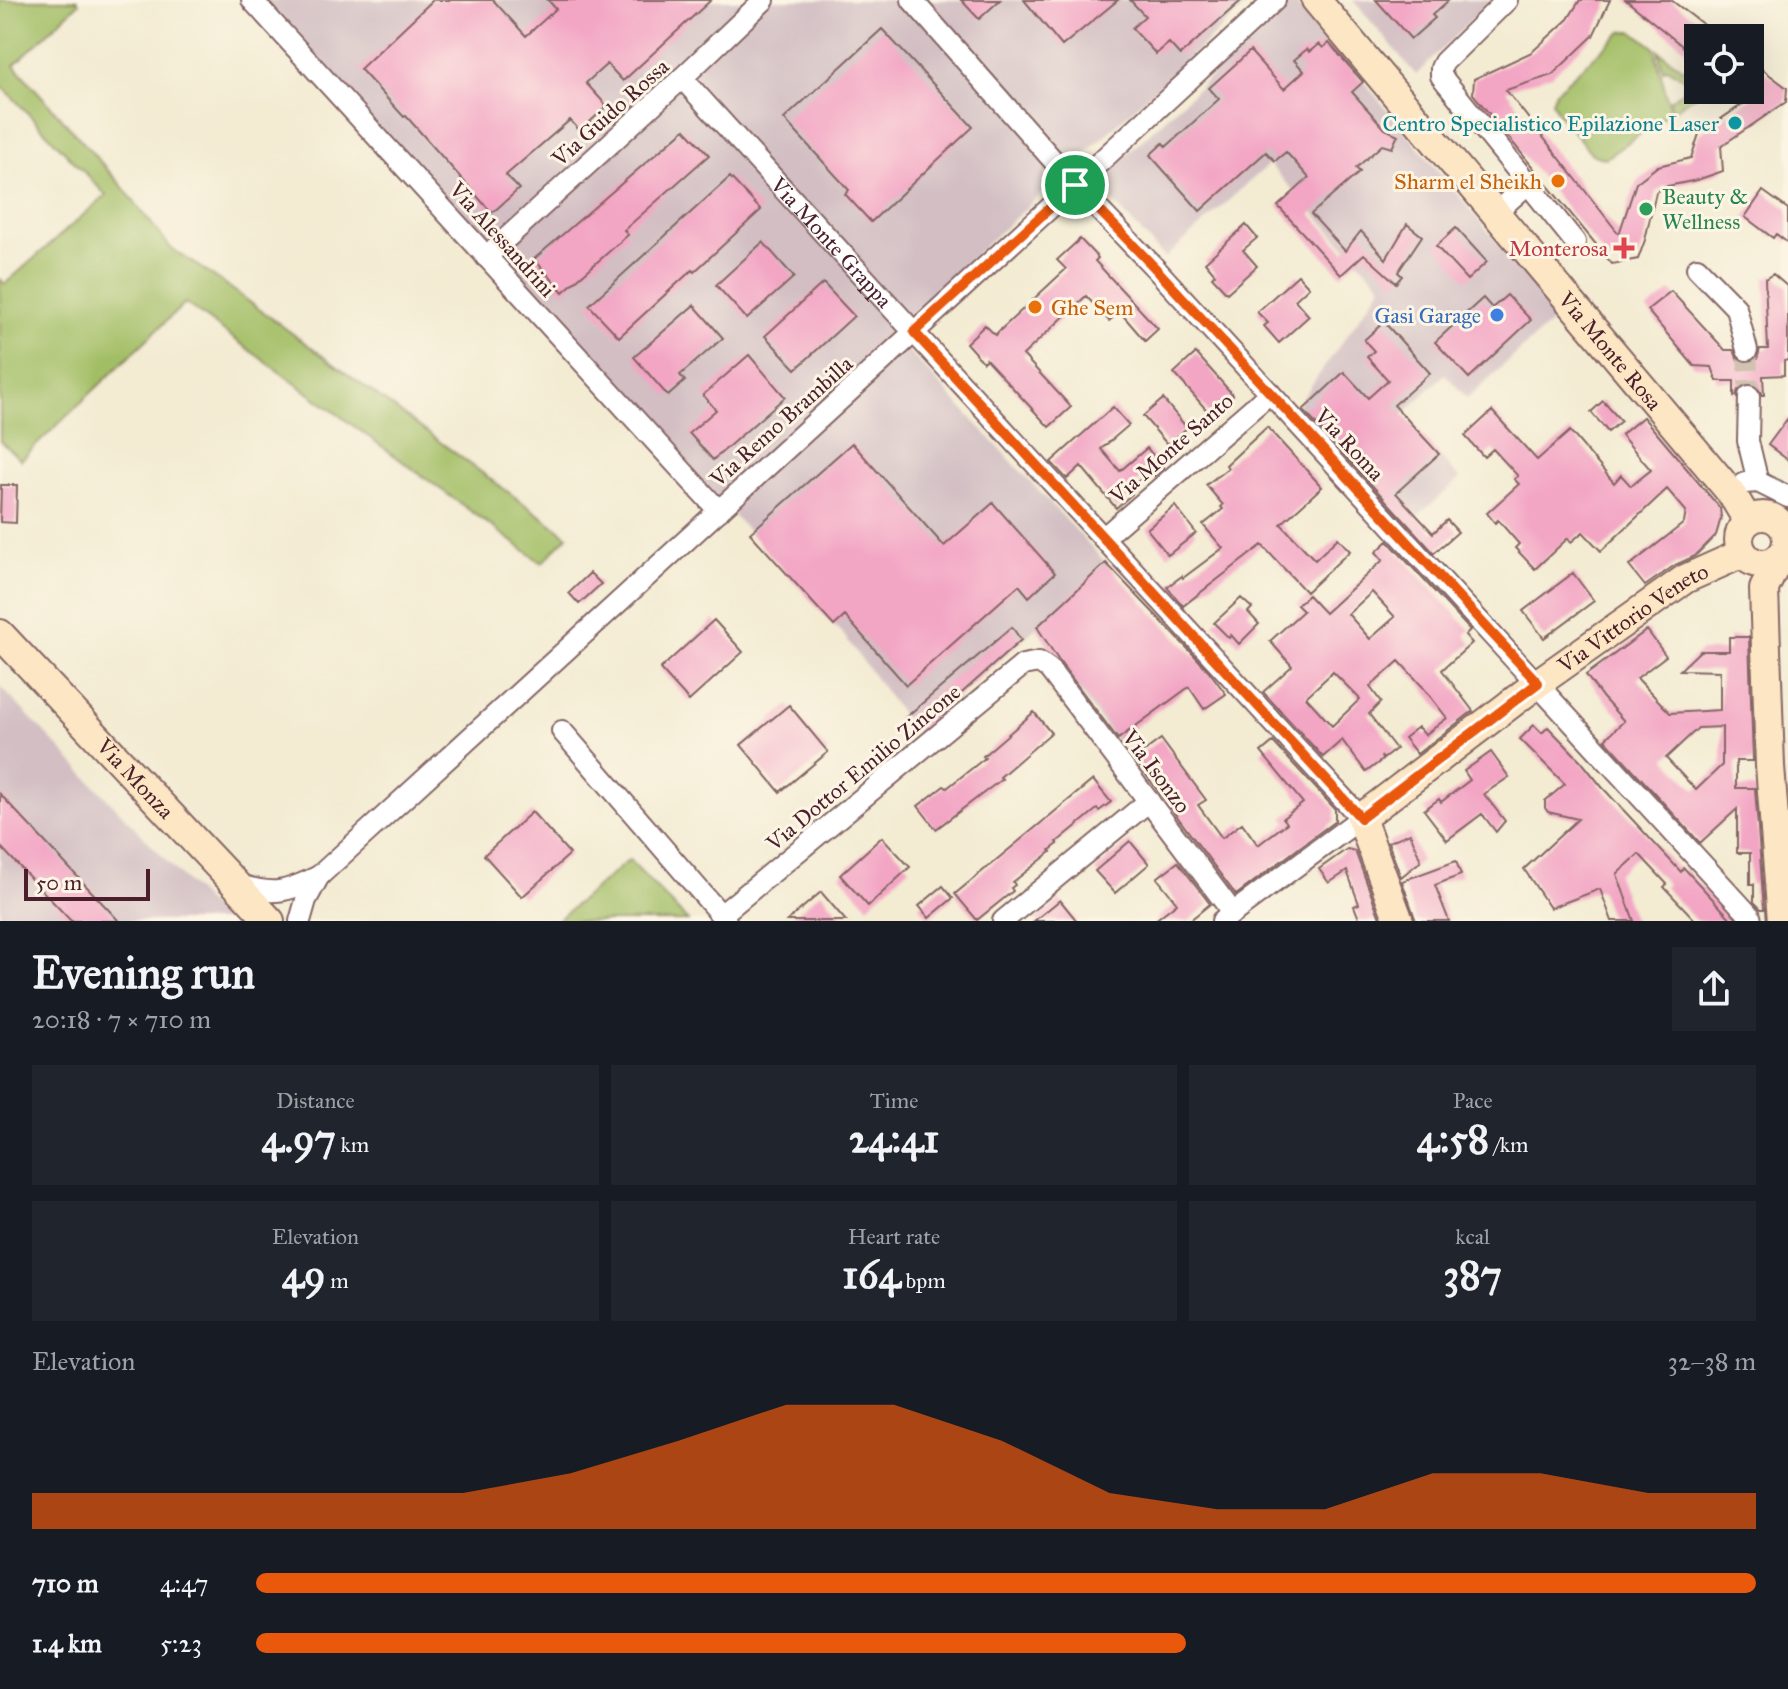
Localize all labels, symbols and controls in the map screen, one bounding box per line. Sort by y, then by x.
map controls [1684,24,1764,104]
button: locate [1684,24,1764,104]
street label: Via Guido Rossa [546,52,675,173]
place label: Centro Specialistico Epilazione Laser [1382,110,1720,137]
marker: Centro Specialistico Epilazione Laser [1726,114,1744,132]
pin [1041,151,1109,219]
icon: arrive [1053,163,1097,207]
place label: Sharm el Sheikh [1394,168,1542,195]
street label: Via Monte Grappa [764,171,898,314]
marker: Sharm el Sheikh [1549,172,1567,190]
street label: Via Alessandrini [443,175,561,303]
place label: Beauty & Wellness [1662,183,1748,235]
marker: Beauty & Wellness [1637,200,1655,218]
place label: Monterosa [1509,235,1609,262]
marker: Monterosa [1615,239,1633,257]
street label: Via Monte Rosa [1552,285,1668,416]
place label: Ghe Sem [1051,294,1134,321]
marker: Ghe Sem [1026,298,1044,316]
place label: Gasi Garage [1374,302,1481,329]
marker: Gasi Garage [1488,306,1506,324]
street label: Via Remo Brambilla [704,350,859,493]
street label: Via Monte Santo [1103,387,1239,510]
street label: Via Roma [1309,402,1391,487]
street label: Via Vittorio Veneto [1552,557,1713,679]
street label: Via Dottor Emilio Zincone [760,678,966,857]
street label: Via Isonzo [1116,724,1197,818]
street label: Via Monza [90,732,180,825]
scale bar [24,865,150,901]
text: 50 m [36,869,82,896]
text: Evening run [32,946,255,1000]
button: share [1672,947,1756,1031]
text: 20:18 · 7 × 710 m [32,1003,211,1035]
text: Distance [276,1087,355,1114]
text: Time [870,1087,918,1114]
text: Pace [1453,1087,1493,1114]
text: 4.97 [261,1114,336,1163]
text: 24:41 [849,1114,939,1163]
text: 4:58 [1417,1114,1489,1163]
text: km [336,1131,369,1158]
text: /km [1489,1131,1528,1158]
text: Elevation [272,1223,359,1250]
text: Heart rate [848,1223,940,1250]
text: kcal [1455,1223,1490,1250]
text: 49 [282,1250,326,1299]
text: 164 [842,1250,901,1299]
text: 387 [1443,1250,1502,1299]
text: m [326,1267,349,1294]
text: bpm [901,1267,946,1294]
text: Elevation [32,1345,135,1377]
text: 32–38 m [1668,1345,1756,1377]
text: 710 m [32,1567,99,1599]
text: 4:47 [160,1567,208,1599]
text: 1.4 km [32,1627,102,1659]
text: 5:23 [160,1627,202,1659]

